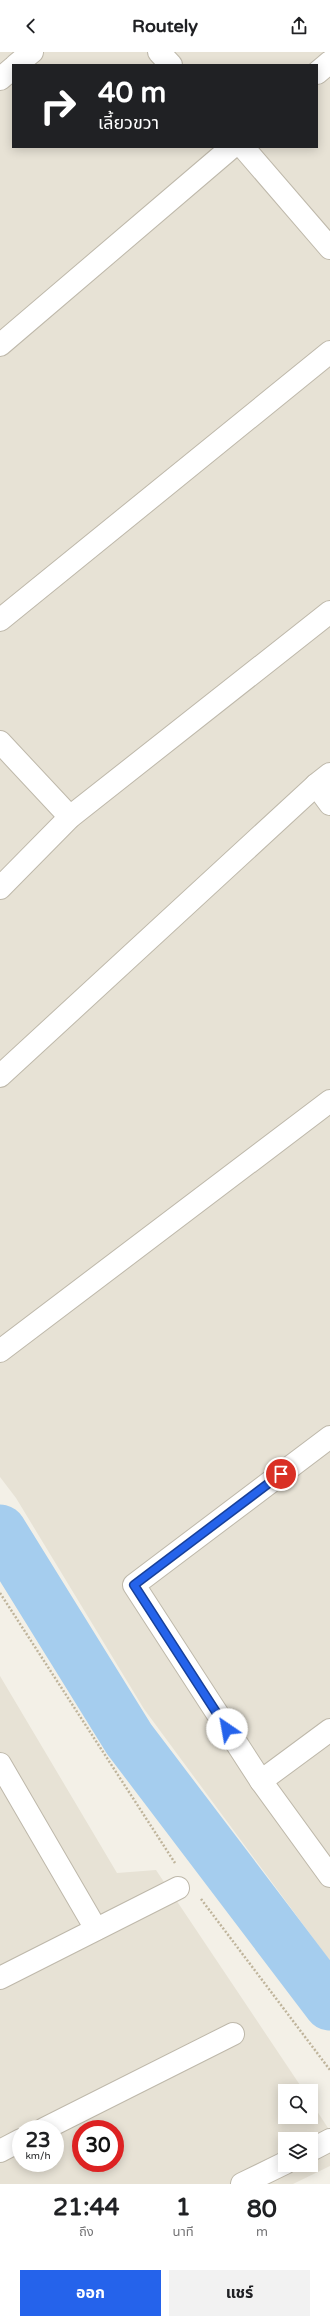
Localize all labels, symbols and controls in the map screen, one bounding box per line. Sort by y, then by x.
icon: back [20,15,42,37]
text: Routely [132,15,198,37]
icon: share [288,15,310,37]
text: 40 m [98,76,166,110]
icon: right [32,80,84,132]
text: เลี้ยวขวา [98,112,159,134]
pin [264,1457,298,1491]
icon: arrive [270,1463,292,1485]
position arrow [206,1708,248,1750]
map controls [278,2084,318,2172]
button: search [278,2084,318,2124]
speed limit sign: 30 [72,2120,124,2172]
text: 23 [25,2129,51,2153]
button: layers [278,2132,318,2172]
text: km/h [25,2150,51,2162]
text: 21:44 [53,2193,120,2222]
text: 1 [176,2193,191,2222]
text: 80 [247,2195,277,2224]
text: ถึง [79,2224,94,2240]
text: นาที [173,2224,194,2240]
text: m [256,2224,268,2240]
button: ออก [20,2270,161,2316]
button: แชร์ [169,2270,310,2316]

